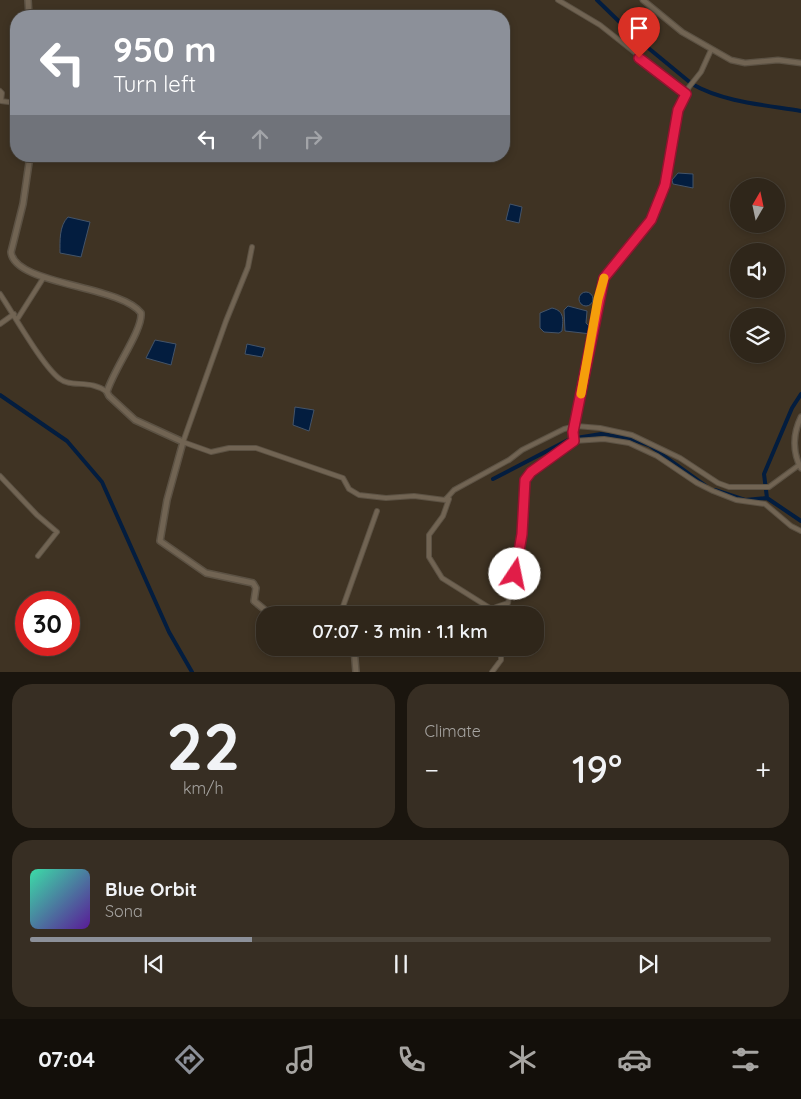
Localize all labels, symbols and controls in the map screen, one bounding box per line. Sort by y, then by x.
pin [618,7,660,58]
icon: arrive [625,14,653,42]
text: 950 m [113,27,217,71]
icon: left [30,30,95,95]
text: Turn left [113,70,196,98]
icon: left [193,125,221,153]
icon: ahead [246,125,274,153]
icon: right [299,125,327,153]
north arrow [730,178,785,232]
map controls [730,178,785,363]
button: sound [730,243,785,298]
button: layers [730,308,785,363]
position arrow [488,547,540,599]
speed limit sign: 30 [15,591,80,656]
text: 07:07 · 3 min · 1.1 km [312,619,488,643]
text: 22 [166,705,240,786]
text: Climate [425,721,481,741]
text: 19° [572,745,622,793]
text: − [425,752,439,787]
text: + [755,752,771,787]
text: km/h [183,778,224,798]
text: Blue Orbit [105,877,197,901]
text: Sona [105,901,143,921]
icon: previous [140,950,168,978]
icon: pause [387,950,415,978]
icon: next [634,950,662,978]
icon: directions [172,1042,207,1077]
icon: music [283,1042,318,1077]
icon: phone [394,1042,429,1077]
icon: climate [505,1042,540,1077]
icon: car [617,1042,652,1077]
icon: filters [728,1042,763,1077]
text: 07:04 [38,1045,95,1073]

